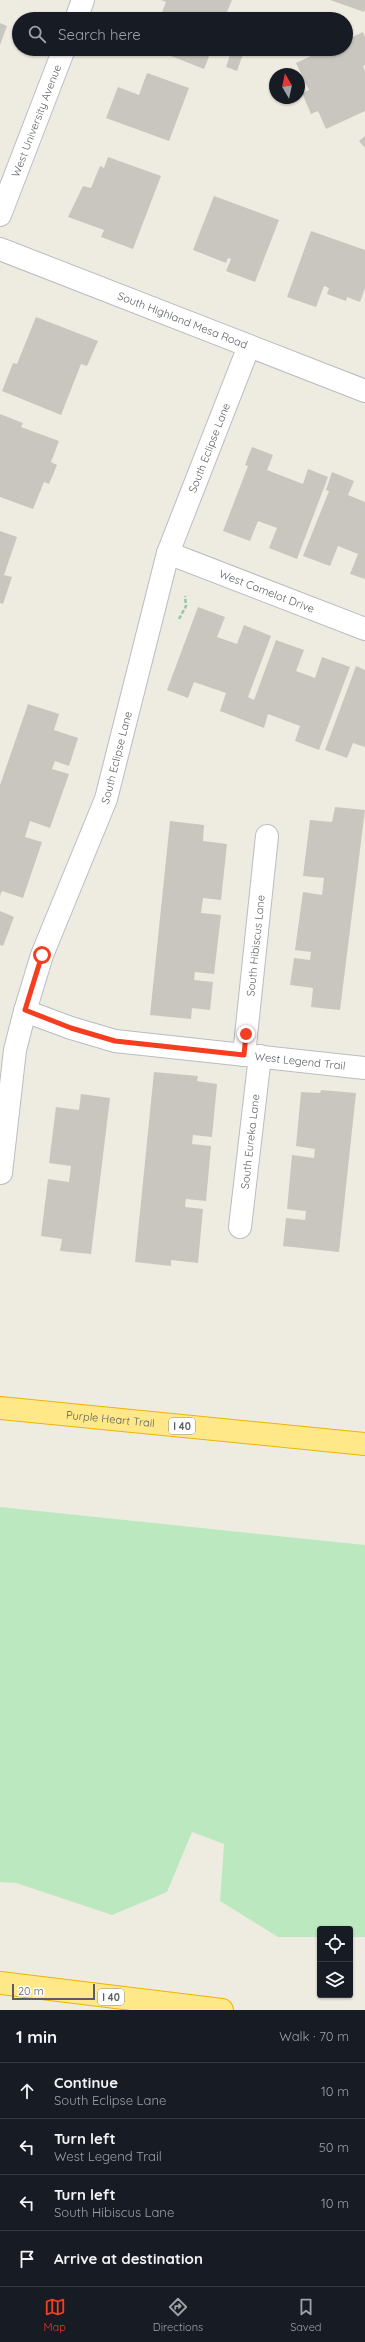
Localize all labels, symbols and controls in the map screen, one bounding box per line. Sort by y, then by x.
search box [12,12,353,56]
icon: search [26,23,48,45]
text: Search here [58,25,141,44]
street label: West University Avenue [8,62,64,179]
north arrow [269,68,305,104]
street label: South Highland Mesa Road [116,288,250,352]
street label: South Eclipse Lane [185,401,233,494]
street label: West Camelot Drive [217,566,317,616]
street label: South Eclipse Lane [98,710,135,806]
street label: South Hibiscus Lane [243,894,268,997]
route start [33,946,51,964]
route end [237,1025,255,1043]
street label: West Legend Trail [254,1049,346,1073]
street label: South Eureka Lane [237,1093,262,1190]
street label: Purple Heart Trail [66,1408,155,1430]
road number: I 40 [169,1418,195,1434]
map controls [317,1926,353,1998]
button: locate [317,1926,353,1962]
button: layers [317,1962,353,1998]
scale bar [12,1982,95,2001]
text: 20 m [18,1984,44,1998]
road number: I 40 [98,1989,124,2005]
text: 1 min [16,2026,57,2047]
text: Walk · 70 m [279,2028,349,2044]
text: Continue [54,2073,118,2092]
icon: ahead [16,2080,38,2102]
text: 10 m [321,2083,349,2099]
text: South Eclipse Lane [54,2092,166,2108]
text: Turn left [54,2129,116,2148]
icon: left [16,2136,38,2158]
text: 50 m [319,2139,349,2155]
text: West Legend Trail [54,2148,162,2164]
text: Turn left [54,2185,116,2204]
icon: left [16,2192,38,2214]
text: 10 m [321,2195,349,2211]
text: South Hibiscus Lane [54,2204,174,2220]
icon: arrive [16,2248,38,2270]
text: Arrive at destination [54,2249,203,2268]
tab: Map [43,2296,66,2334]
tab: Directions [153,2296,203,2334]
tab: Saved [290,2296,322,2334]

